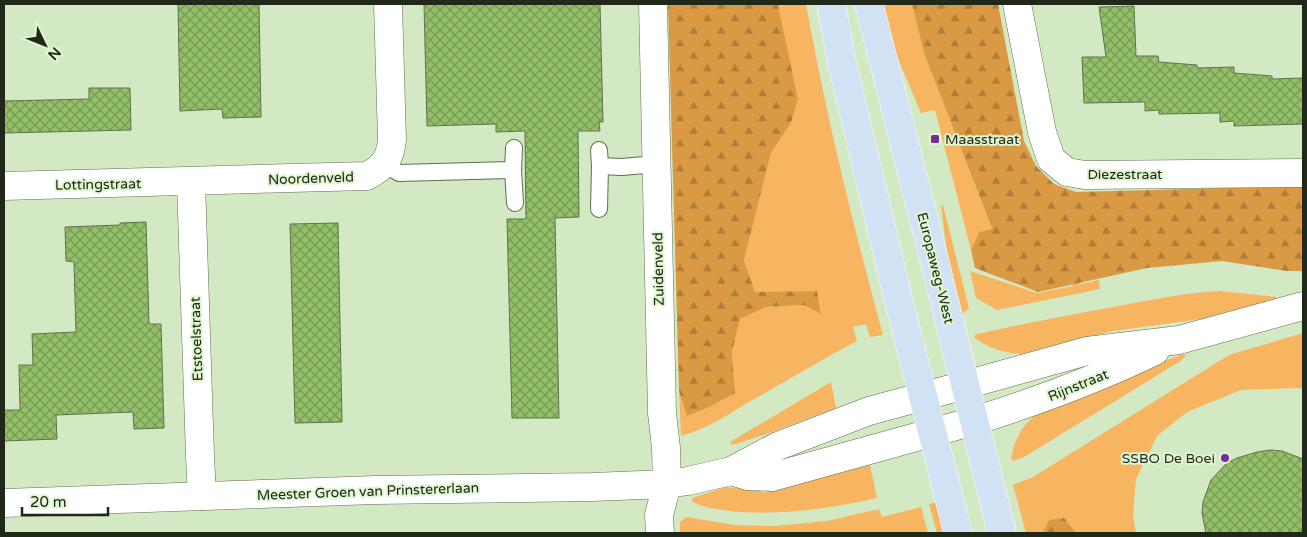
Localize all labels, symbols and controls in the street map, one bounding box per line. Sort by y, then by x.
north arrow [20,20,70,70]
text: N [44,44,64,63]
place label: Maasstraat [945,131,1020,148]
marker: Maasstraat [929,133,941,145]
street label: Diezestraat [1088,166,1163,183]
street label: Noordenveld [268,169,354,188]
street label: Lottingstraat [55,175,142,194]
street label: Europaweg-West [913,211,958,326]
street label: Zuidenveld [649,232,668,306]
street label: Etstoelstraat [187,296,206,381]
street label: Rijnstraat [1045,365,1112,405]
place label: SSBO De Boei [1122,450,1215,467]
marker: SSBO De Boei [1219,452,1231,464]
street label: Meester Groen van Prinstererlaan [257,479,479,504]
scale bar [22,484,109,516]
text: 20 m [30,493,67,511]

